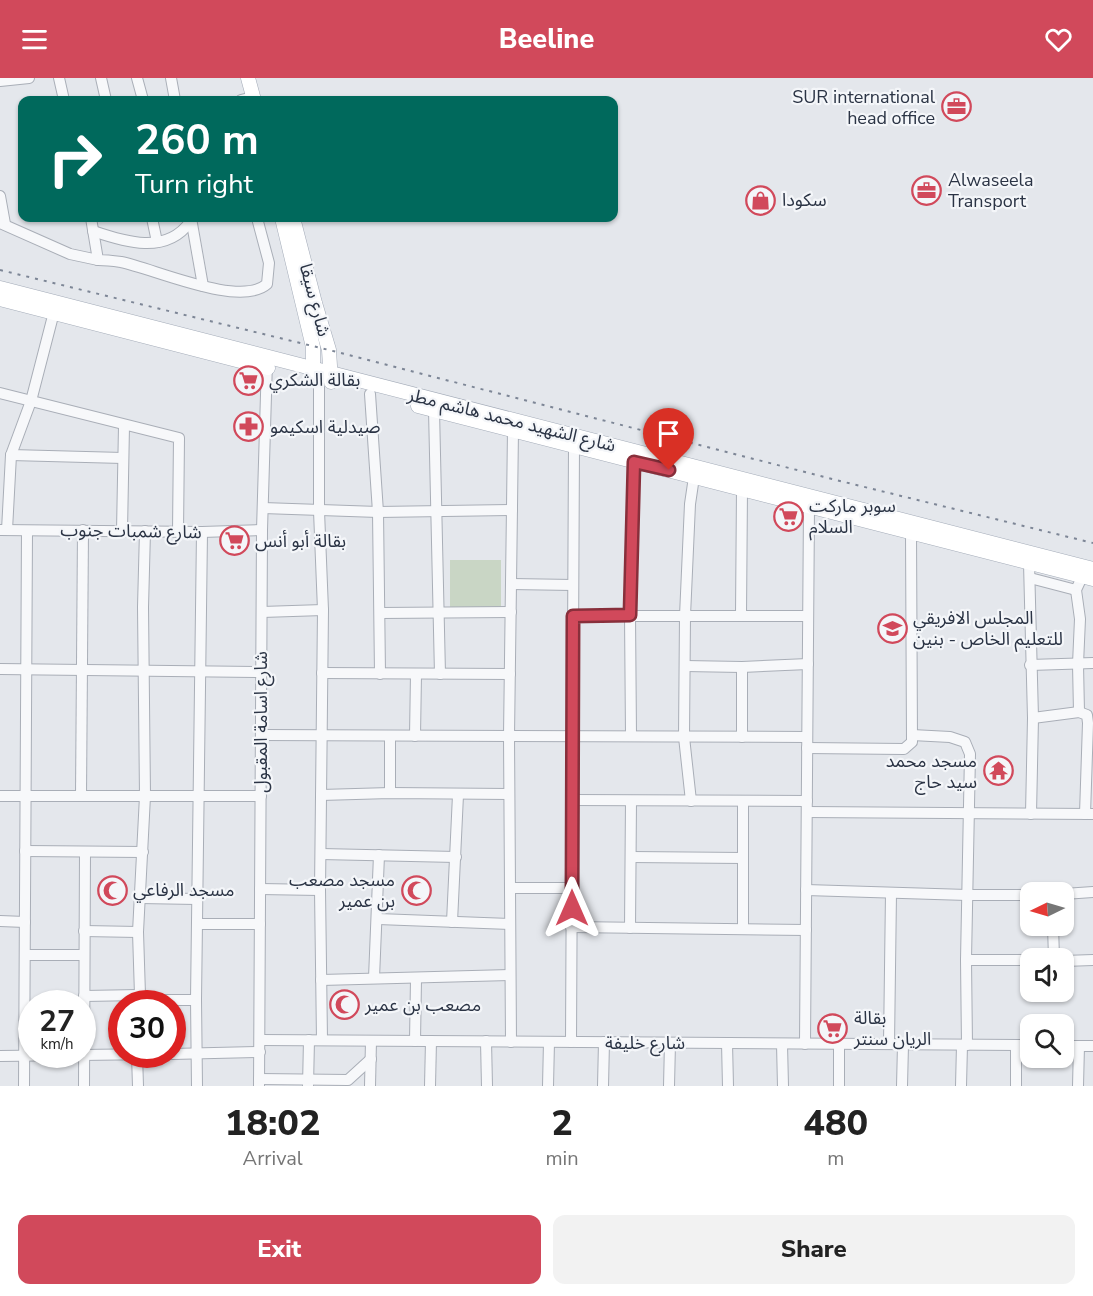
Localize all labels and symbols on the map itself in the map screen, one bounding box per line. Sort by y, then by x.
place label: SUR international head office [792,85,936,130]
office icon: SUR international head office [940,91,972,123]
place label: Alwaseela Transport [948,168,1033,213]
office icon: Alwaseela Transport [911,174,943,206]
shop icon: سكودا [745,184,777,216]
place label: سكودا [782,188,827,212]
street label: شارع سيقا [292,261,336,340]
supermarket icon: بقالة الشكري [232,364,264,396]
place label: بقالة الشكري [269,368,360,393]
street label: شارع الشهيد محمد هاشم مطر [404,382,618,459]
pin [643,408,694,470]
pharmacy icon: صيدلية اسكيمو [233,411,265,443]
place label: صيدلية اسكيمو [270,415,380,439]
place label: سوبر ماركت السلام [809,494,896,541]
supermarket icon: سوبر ماركت السلام [772,500,804,532]
street label: شارع شمبات جنوب [60,518,202,546]
supermarket icon: بقالة أبو أنس [218,525,250,557]
place label: بقالة أبو أنس [255,529,346,553]
place label: المجلس الافريقي للتعليم الخاص - بنين [913,606,1063,652]
school or university icon: المجلس الافريقي للتعليم الخاص - بنين [876,612,908,644]
street label: شارع اسامة المقبول [249,651,275,793]
place label: مسجد محمد سيد حاج [886,749,977,795]
temple icon: مسجد محمد سيد حاج [982,755,1014,787]
place label: مسجد مصعب بن عمير [289,868,395,913]
mosque icon: مسجد الرفاعي [96,874,128,906]
mosque icon: مسجد مصعب بن عمير [400,874,432,906]
position arrow [540,876,604,940]
place label: مسجد الرفاعي [133,878,235,903]
north arrow [1020,882,1074,936]
mosque icon: مصعب بن عمير [328,989,360,1021]
speed limit sign: 30 [108,990,186,1068]
place label: مصعب بن عمير [364,993,481,1017]
place label: بقالة الريان سنتر [853,1006,931,1051]
supermarket icon: بقالة الريان سنتر [817,1012,849,1044]
street label: شارع خليفة [605,1031,685,1057]

